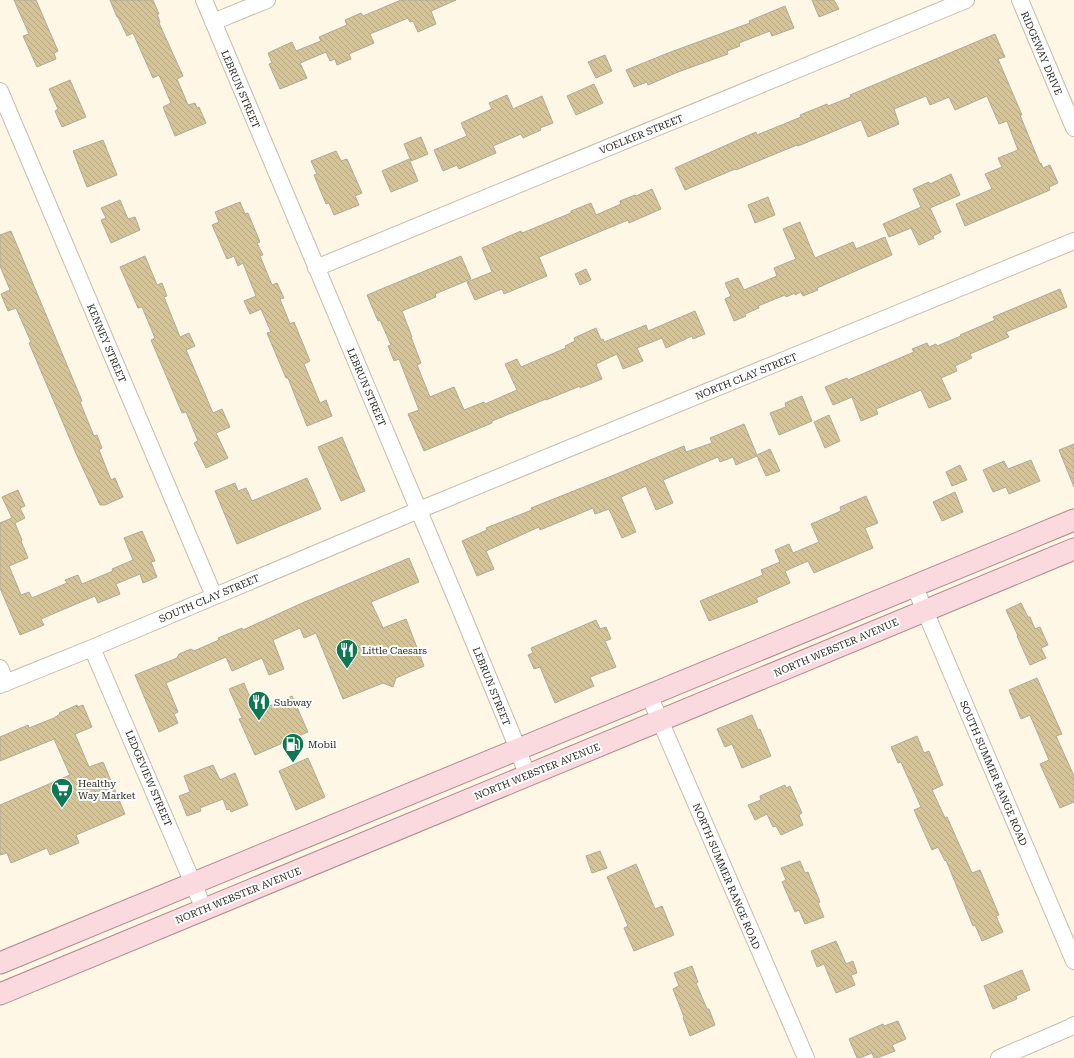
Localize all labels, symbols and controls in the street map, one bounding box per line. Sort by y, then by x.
street label: RIDGEWAY DRIVE [1019,10,1064,97]
street label: LEBRUN STREET [219,48,262,130]
street label: VOELKER STREET [598,112,685,156]
street label: KENNEY STREET [85,302,128,385]
street label: LEBRUN STREET [345,346,388,428]
street label: NORTH CLAY STREET [694,351,799,402]
street label: SOUTH CLAY STREET [157,572,261,625]
street label: NORTH WEBSTER AVENUE [772,616,900,679]
restaurant icon: Little Caesars [334,637,360,670]
place label: Little Caesars [362,645,427,656]
street label: LEBRUN STREET [471,645,512,727]
restaurant icon: Subway [246,689,272,722]
place label: Subway [274,697,312,708]
street label: SOUTH SUMMER RANGE ROAD [958,699,1029,848]
street label: LEDGEVIEW STREET [123,728,174,828]
fuel station icon: Mobil [280,731,306,764]
place label: Mobil [308,739,336,750]
street label: NORTH WEBSTER AVENUE [473,741,602,802]
supermarket icon: Healthy Way Market [49,776,75,809]
place label: Healthy Way Market [78,778,136,801]
street label: NORTH SUMMER RANGE ROAD [691,802,762,951]
street label: NORTH WEBSTER AVENUE [174,865,303,926]

